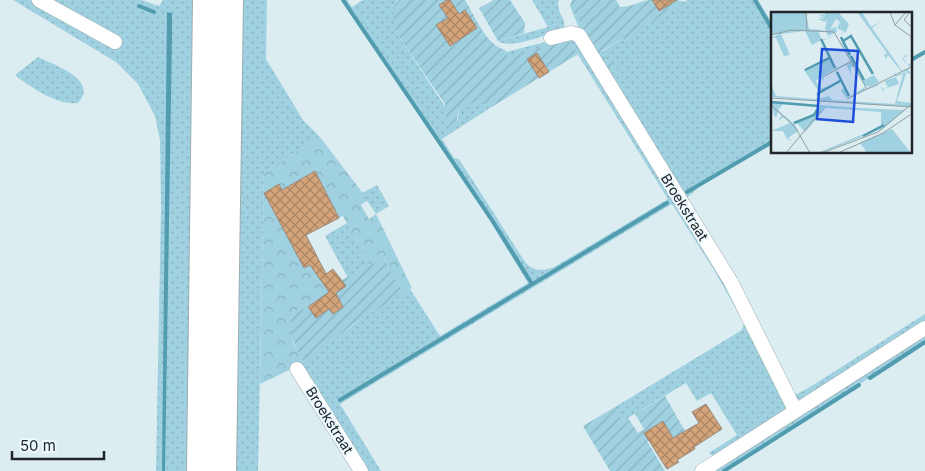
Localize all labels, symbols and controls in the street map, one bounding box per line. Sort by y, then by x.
inset map [771,12,912,154]
street label: Broekstraat [658,170,713,244]
street label: Broekstraat [303,383,358,457]
scale bar [12,428,105,460]
text: 50 m [20,436,56,455]

